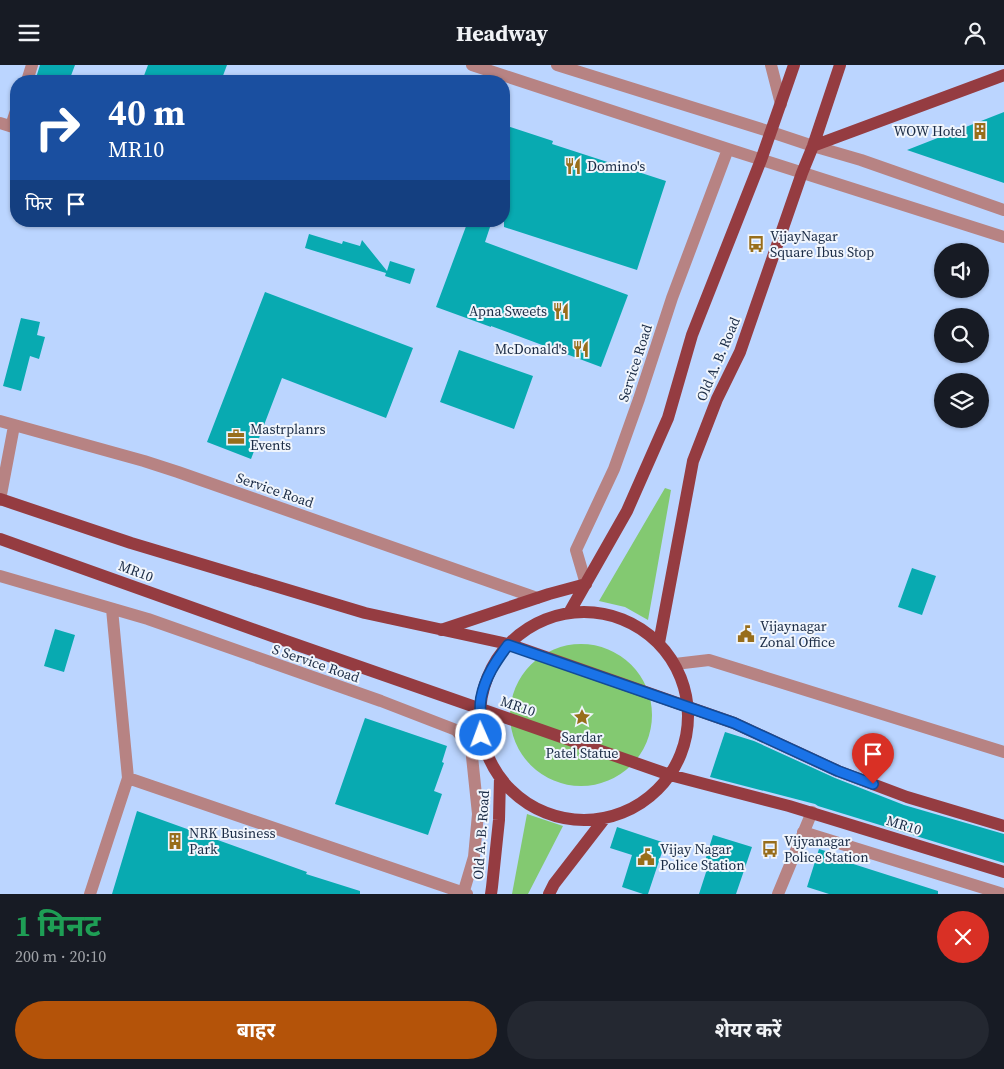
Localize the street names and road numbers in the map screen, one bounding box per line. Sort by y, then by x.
street label: Old A. B. Road [691,314,745,404]
street label: Service Road [613,322,657,404]
street label: Service Road [234,467,316,513]
street label: MR10 [116,555,156,587]
street label: S Service Road [270,639,362,687]
street label: MR10 [498,691,538,721]
street label: Old A. B. Road [468,790,494,880]
street label: MR10 [884,810,924,840]

